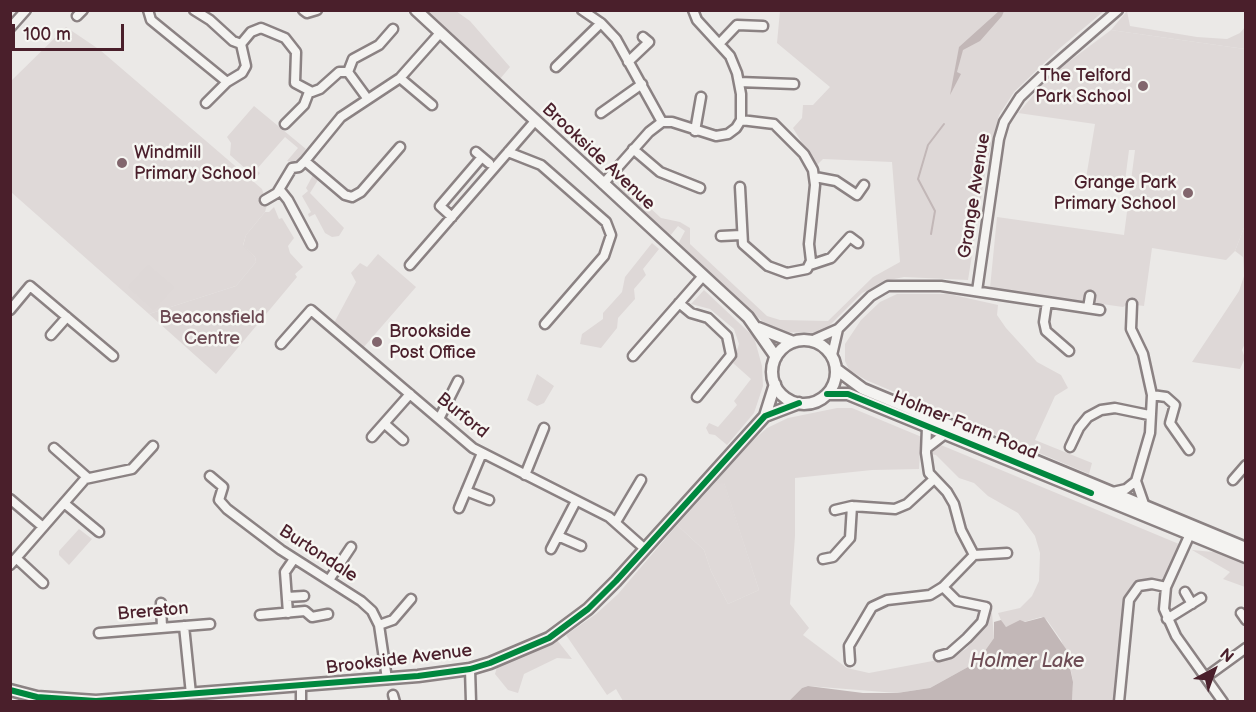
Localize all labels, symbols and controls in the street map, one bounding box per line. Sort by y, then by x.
scale bar [15,12,128,50]
text: 100 m [23,24,71,45]
place label: The Telford Park School [1035,65,1131,107]
marker: The Telford Park School [1136,79,1150,93]
street label: Brookside Avenue [537,99,659,215]
street label: Grange Avenue [954,132,996,260]
place label: Windmill Primary School [134,142,256,184]
marker: Windmill Primary School [115,156,129,170]
place label: Grange Park Primary School [1054,172,1176,214]
marker: Grange Park Primary School [1181,186,1195,200]
park label: Beaconsfield Centre [159,307,265,350]
place label: Brookside Post Office [389,321,476,364]
marker: Brookside Post Office [370,335,384,349]
street label: Holmer Farm Road [889,387,1041,465]
street label: Burford [432,389,492,443]
street label: Burtondale [275,521,361,587]
street label: Brereton [117,598,189,626]
street label: Brookside Avenue [325,640,473,680]
north arrow [1184,640,1244,700]
text: N [1215,645,1237,667]
water label: Holmer Lake [970,650,1084,674]

